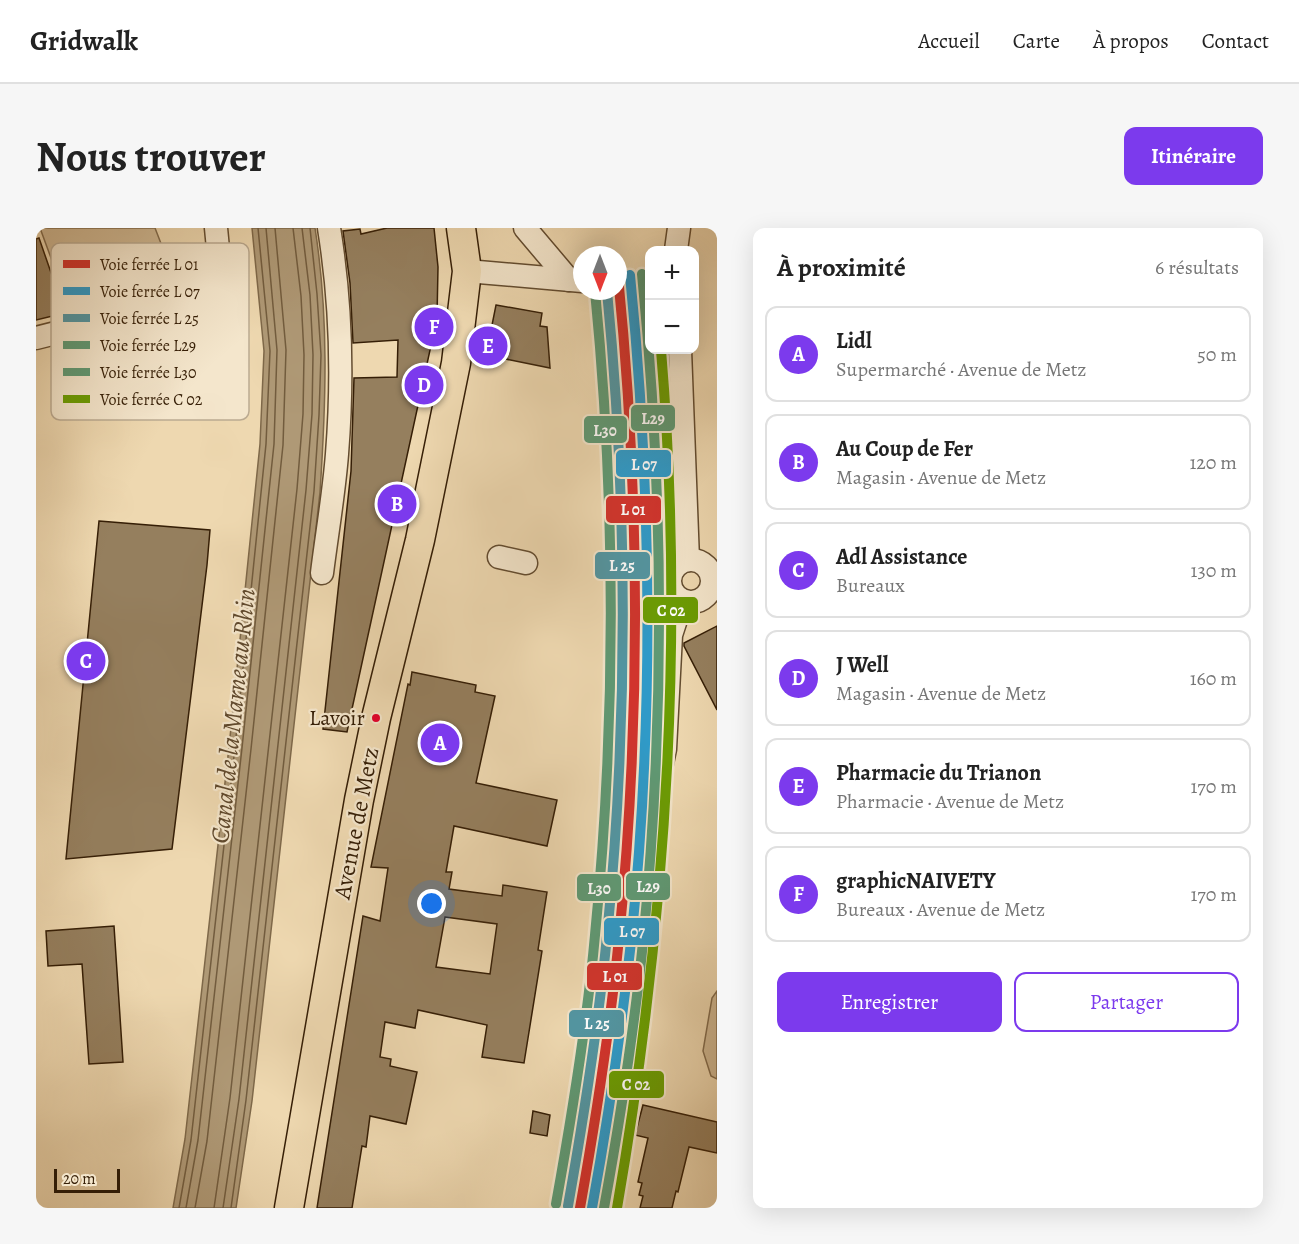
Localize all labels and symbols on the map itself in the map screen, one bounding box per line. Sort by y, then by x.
legend [51,243,249,420]
north arrow [573,246,627,300]
text: Voie ferrée L 01 [99,254,199,276]
text: Voie ferrée L 07 [99,281,200,303]
pin: F [414,304,454,350]
text: Voie ferrée L 25 [99,308,199,330]
pin: E [468,324,508,368]
text: Voie ferrée L29 [99,335,196,357]
text: Voie ferrée L30 [99,362,196,384]
pin: D [404,362,444,408]
text: Voie ferrée C 02 [99,389,203,411]
line badge: L29 [630,404,676,432]
text: L29 [641,408,665,430]
line badge: L30 [583,415,628,444]
text: L30 [593,420,617,442]
line badge: L 07 [615,449,672,478]
text: L 07 [631,454,657,476]
pin: B [378,482,416,526]
line badge: L 01 [605,495,662,524]
text: L 01 [620,499,646,521]
line badge: L 25 [594,551,651,580]
text: L 25 [609,555,635,577]
water label: Canal de la Marne au Rhin [202,587,264,845]
line badge: C 02 [642,596,699,624]
text: C 02 [657,600,685,622]
pin: C [67,638,106,684]
place label: Lavoir [309,703,365,733]
marker: Lavoir [370,712,382,724]
pin: A [420,720,460,766]
street label: Avenue de Metz [325,744,386,903]
line badge: L29 [625,872,671,901]
line badge: L30 [576,873,622,902]
text: L29 [636,876,660,898]
text: L30 [587,878,611,900]
your location [417,889,446,918]
line badge: L 07 [603,917,660,946]
text: L 07 [619,921,645,943]
line badge: L 01 [586,962,643,991]
text: L 01 [602,966,628,988]
line badge: L 25 [568,1009,625,1038]
text: L 25 [584,1013,610,1035]
line badge: C 02 [608,1070,665,1099]
text: C 02 [622,1074,650,1096]
scale bar [54,1166,120,1194]

